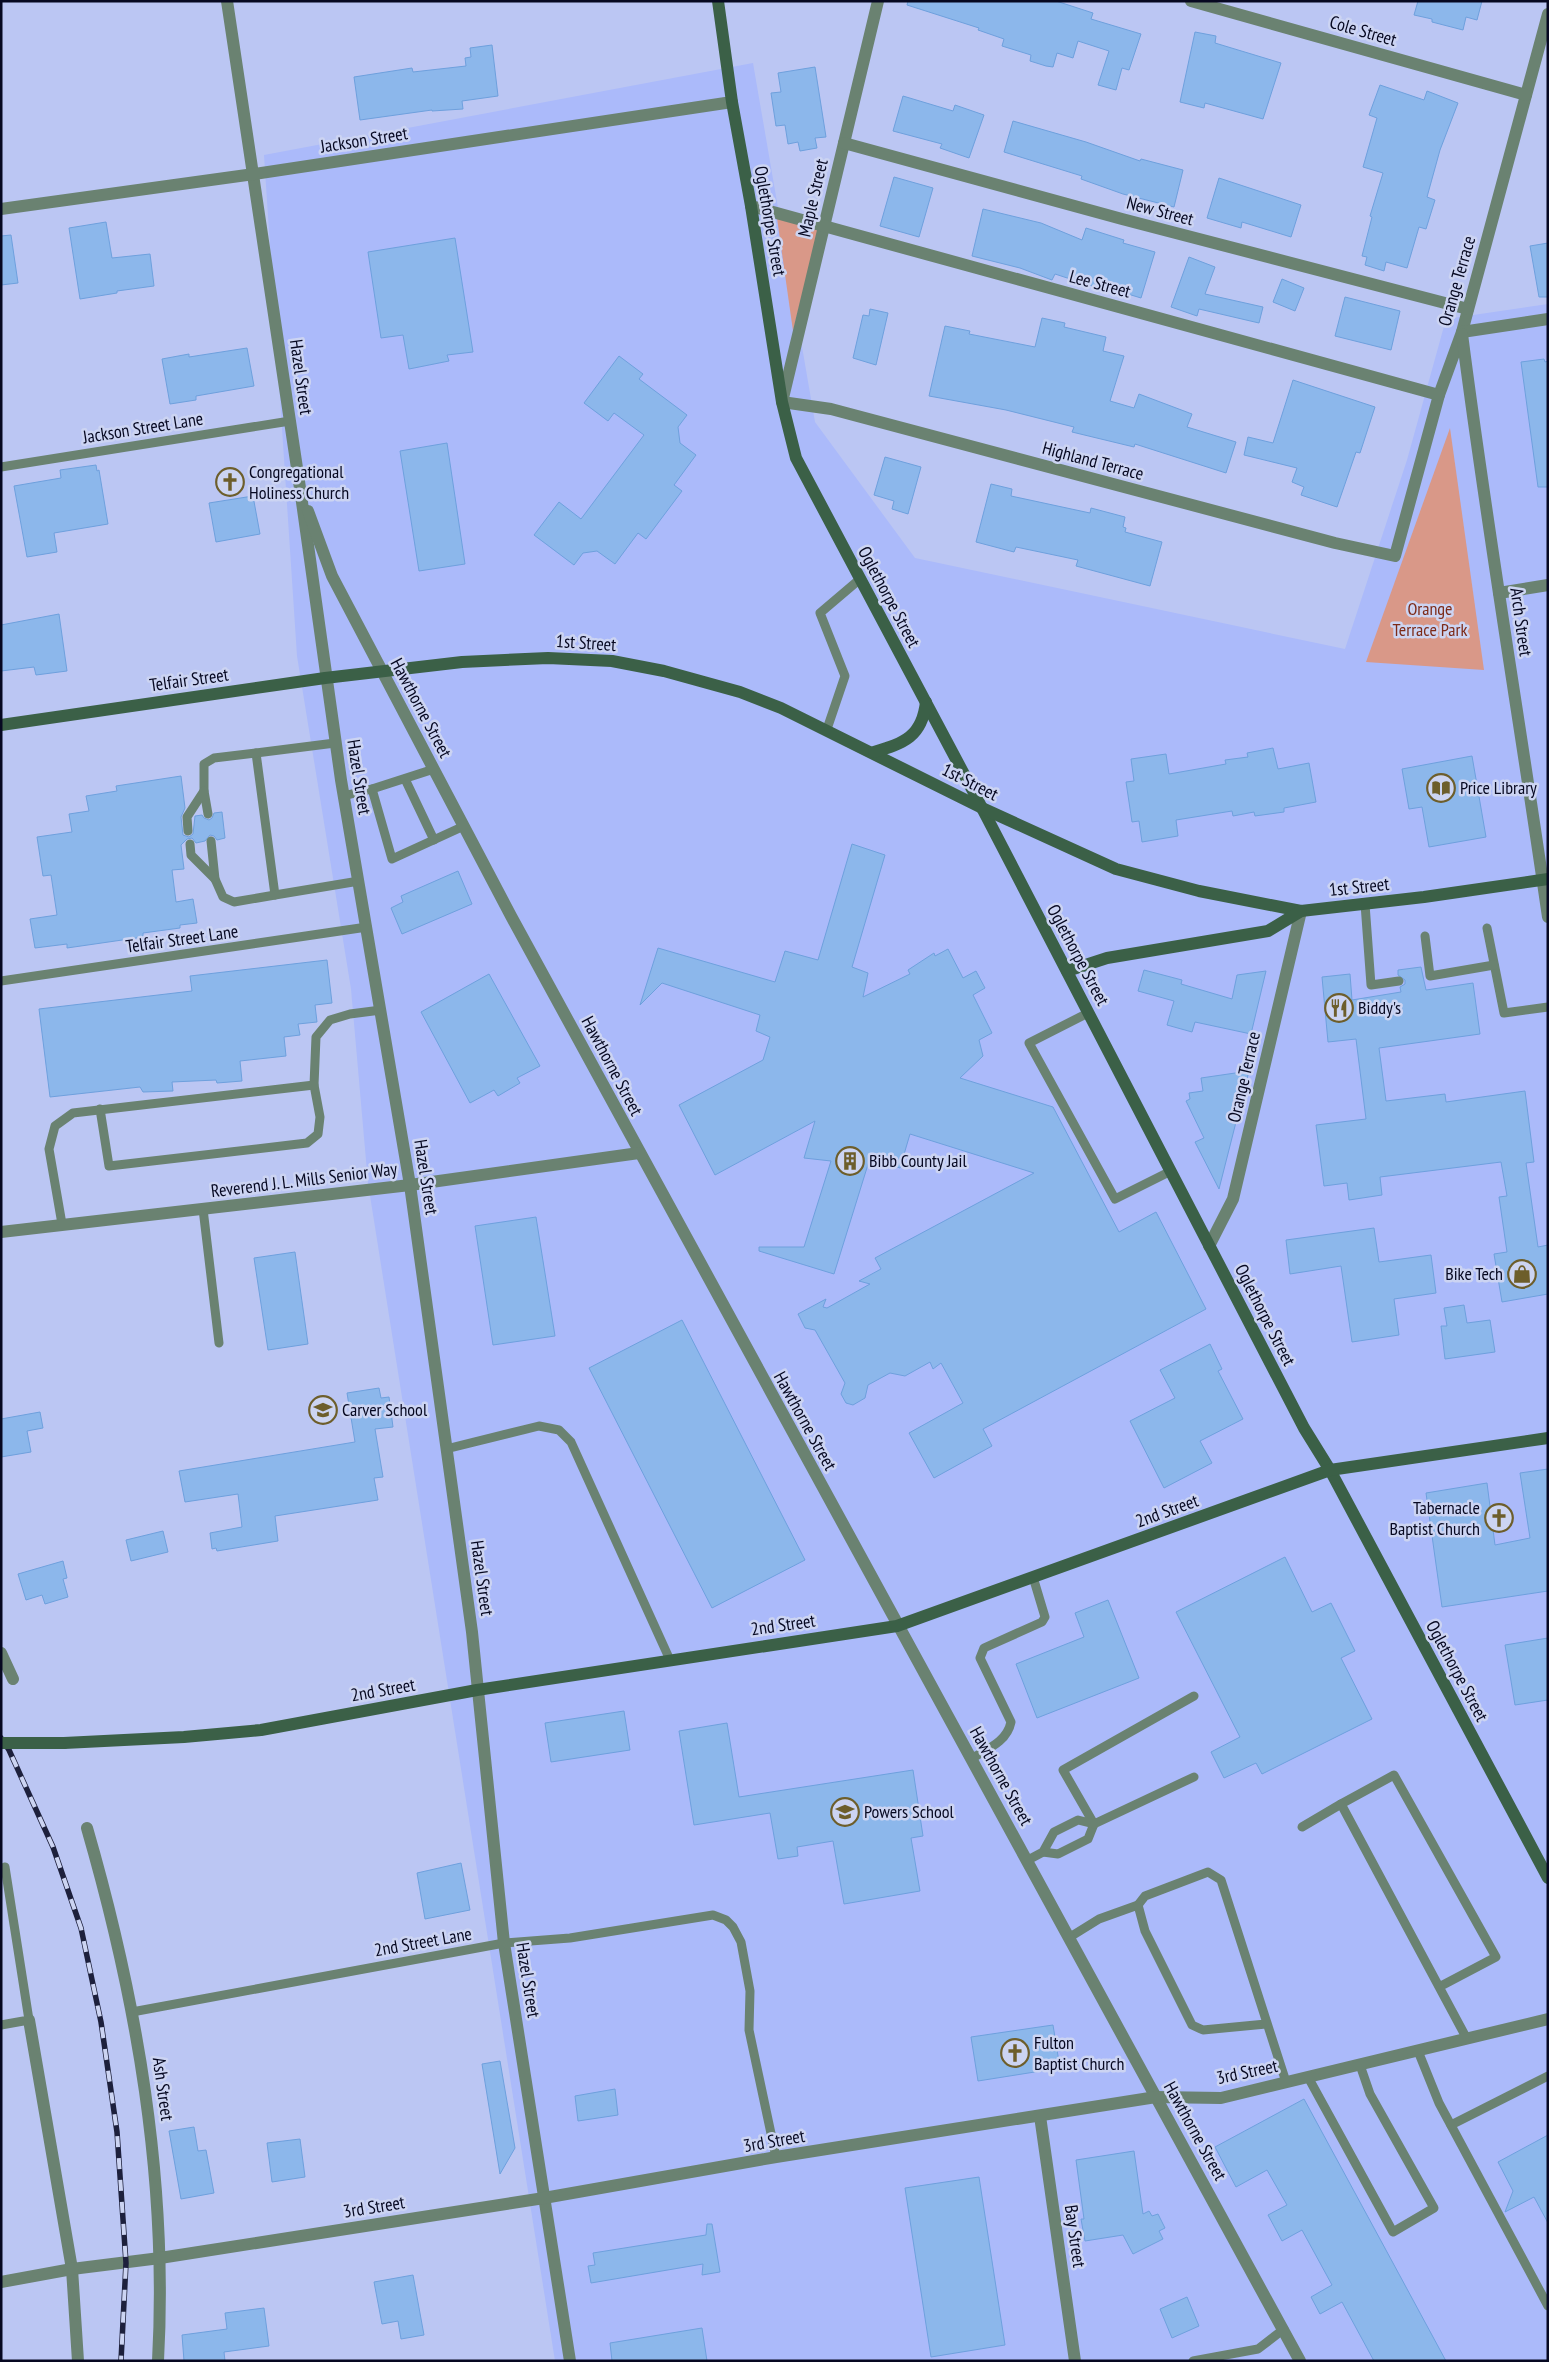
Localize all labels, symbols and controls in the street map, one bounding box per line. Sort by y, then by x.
street label: Cole Street [1327,10,1399,51]
street label: Jackson Street [318,121,409,158]
street label: Maple Street [792,157,833,239]
street label: Oglethorpe Street [750,164,791,278]
street label: New Street [1124,191,1196,230]
street label: Orange Terrace [1433,233,1480,329]
street label: Lee Street [1067,264,1133,303]
street label: Hazel Street [285,338,318,416]
street label: Jackson Street Lane [80,407,205,449]
street label: Highland Terrace [1040,436,1146,485]
place label: Congregational Holiness Church [249,460,349,504]
church icon: Congregational Holiness Church [215,467,245,497]
street label: Oglethorpe Street [853,542,926,651]
street label: Arch Street [1505,586,1538,658]
park label: Orange Terrace Park [1393,597,1467,641]
street label: 1st Street [555,629,617,656]
street label: Hawthorne Street [386,654,457,762]
street label: Telfair Street [148,663,230,696]
street label: Hazel Street [342,738,377,816]
street label: 1st Street [938,758,1002,805]
library icon: Price Library [1426,773,1456,803]
place label: Price Library [1460,776,1537,799]
street label: 1st Street [1328,872,1390,901]
street label: Oglethorpe Street [1042,900,1115,1009]
street label: Telfair Street Lane [124,919,240,958]
restaurant icon: Biddy's [1324,993,1354,1023]
place label: Biddy's [1358,996,1401,1019]
street label: Hawthorne Street [577,1012,648,1120]
street label: Orange Terrace [1222,1029,1265,1125]
street label: Hazel Street [409,1138,444,1216]
building icon: Bibb County Jail [835,1146,865,1176]
place label: Bibb County Jail [869,1149,967,1172]
street label: Reverend J. L. Mills Senior Way [210,1157,398,1202]
shop icon: Bike Tech [1507,1259,1537,1289]
street label: Oglethorpe Street [1230,1260,1301,1370]
place label: Bike Tech [1445,1262,1503,1285]
street label: Hawthorne Street [769,1367,842,1474]
school or university icon: Carver School [308,1395,338,1425]
place label: Carver School [342,1398,428,1421]
street label: 2nd Street [1132,1489,1201,1532]
place label: Tabernacle Baptist Church [1390,1496,1480,1540]
church icon: Tabernacle Baptist Church [1484,1503,1514,1533]
street label: Hazel Street [466,1539,499,1617]
street label: 2nd Street [749,1609,817,1640]
street label: Oglethorpe Street [1421,1616,1494,1725]
street label: 2nd Street [349,1673,417,1706]
street label: Hawthorne Street [965,1722,1038,1829]
school or university icon: Powers School [830,1797,860,1827]
place label: Powers School [864,1800,955,1823]
street label: 2nd Street Lane [372,1922,473,1961]
street label: Hazel Street [511,1941,546,2019]
place label: Fulton Baptist Church [1034,2031,1124,2075]
church icon: Fulton Baptist Church [1000,2038,1030,2068]
street label: 3rd Street [1214,2054,1280,2089]
street label: Ash Street [148,2056,179,2122]
street label: Hawthorne Street [1159,2077,1232,2184]
street label: 3rd Street [741,2124,806,2157]
street label: 3rd Street [342,2190,406,2223]
street label: Bay Street [1060,2203,1091,2269]

